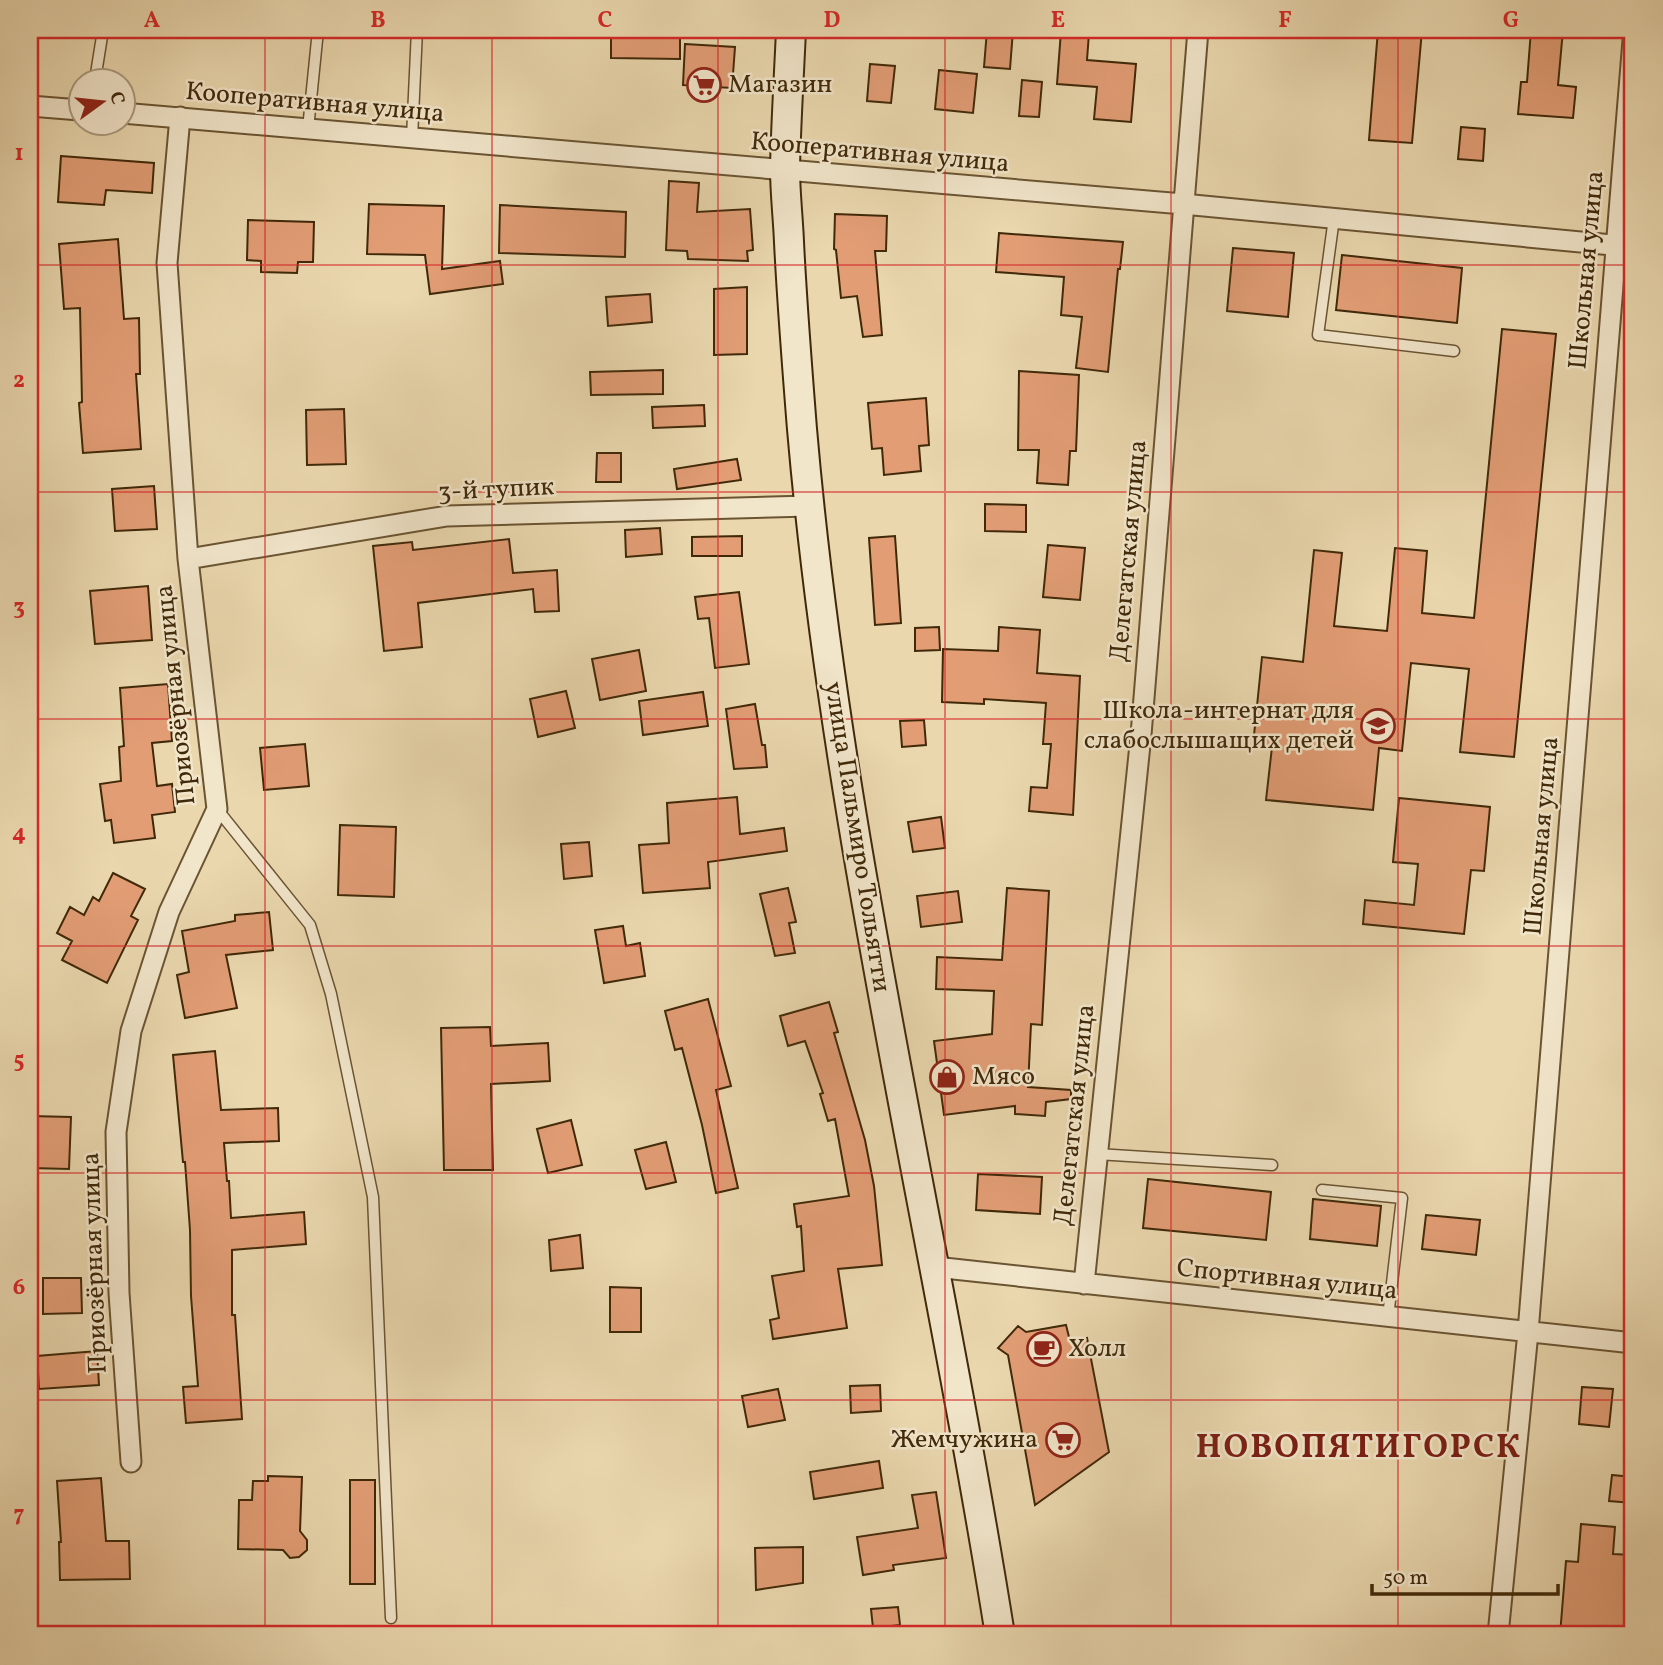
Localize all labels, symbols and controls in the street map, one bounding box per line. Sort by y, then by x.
text: A [144,5,160,37]
text: B [370,5,386,37]
text: C [598,5,612,37]
text: D [824,5,841,37]
text: E [1051,5,1065,37]
text: F [1278,5,1292,37]
text: G [1503,5,1519,37]
north arrow [66,66,136,136]
supermarket icon: Магазин [685,66,723,104]
place label: Магазин [728,67,832,103]
street label: Кооперативная улица [184,74,446,132]
text: С [102,89,131,107]
street label: Кооперативная улица [749,124,1011,182]
text: 1 [14,138,24,170]
street label: Школьная улица [1560,169,1614,371]
text: 2 [13,365,25,397]
street label: Делегатская улица [1101,439,1157,663]
street label: 3-й тупик [437,469,555,511]
street label: Приозёрная улица [147,583,205,807]
text: 3 [13,592,25,624]
street label: улица Пальмиро Тольятти [815,679,899,995]
place label: Школа-интернат для слабослышащих детей [1084,693,1354,759]
school or university icon: Школа-интернат для слабослышащих детей [1359,707,1397,745]
street label: Школьная улица [1515,735,1569,937]
text: 4 [12,818,26,850]
street label: Делегатская улица [1045,1002,1105,1228]
text: 5 [13,1045,25,1077]
shop icon: Мясо [928,1058,966,1096]
place label: Мясо [972,1059,1035,1095]
street label: Приозёрная улица [73,1152,117,1374]
street label: Спортивная улица [1175,1251,1399,1309]
text: 6 [13,1272,25,1304]
cafe icon: Холл [1025,1330,1063,1368]
place label: Холл [1068,1331,1126,1367]
supermarket icon: Жемчужина [1044,1421,1082,1459]
place label: Жемчужина [891,1422,1038,1458]
district label: НОВОПЯТИГОРСК [1196,1426,1522,1472]
text: 7 [14,1499,25,1531]
scale bar [1372,1553,1558,1597]
text: 50 m [1383,1564,1428,1593]

